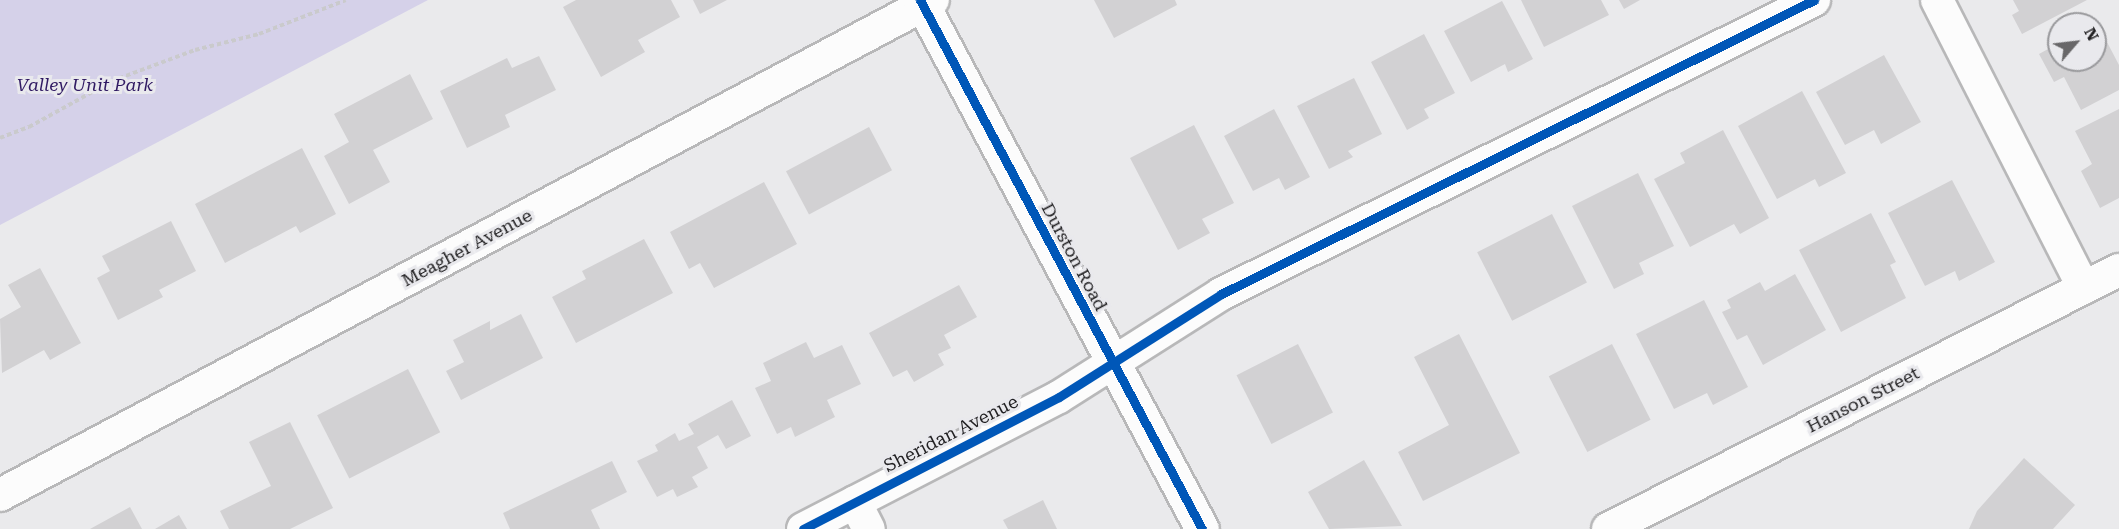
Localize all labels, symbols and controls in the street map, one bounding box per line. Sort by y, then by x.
north arrow [2047,12,2107,72]
text: N [2080,24,2103,44]
park label: Valley Unit Park [17,74,153,96]
street label: Durston Road [1037,199,1111,315]
street label: Meagher Avenue [398,204,536,292]
street label: Hanson Street [1803,362,1923,438]
street label: Sheridan Avenue [880,391,1022,477]

